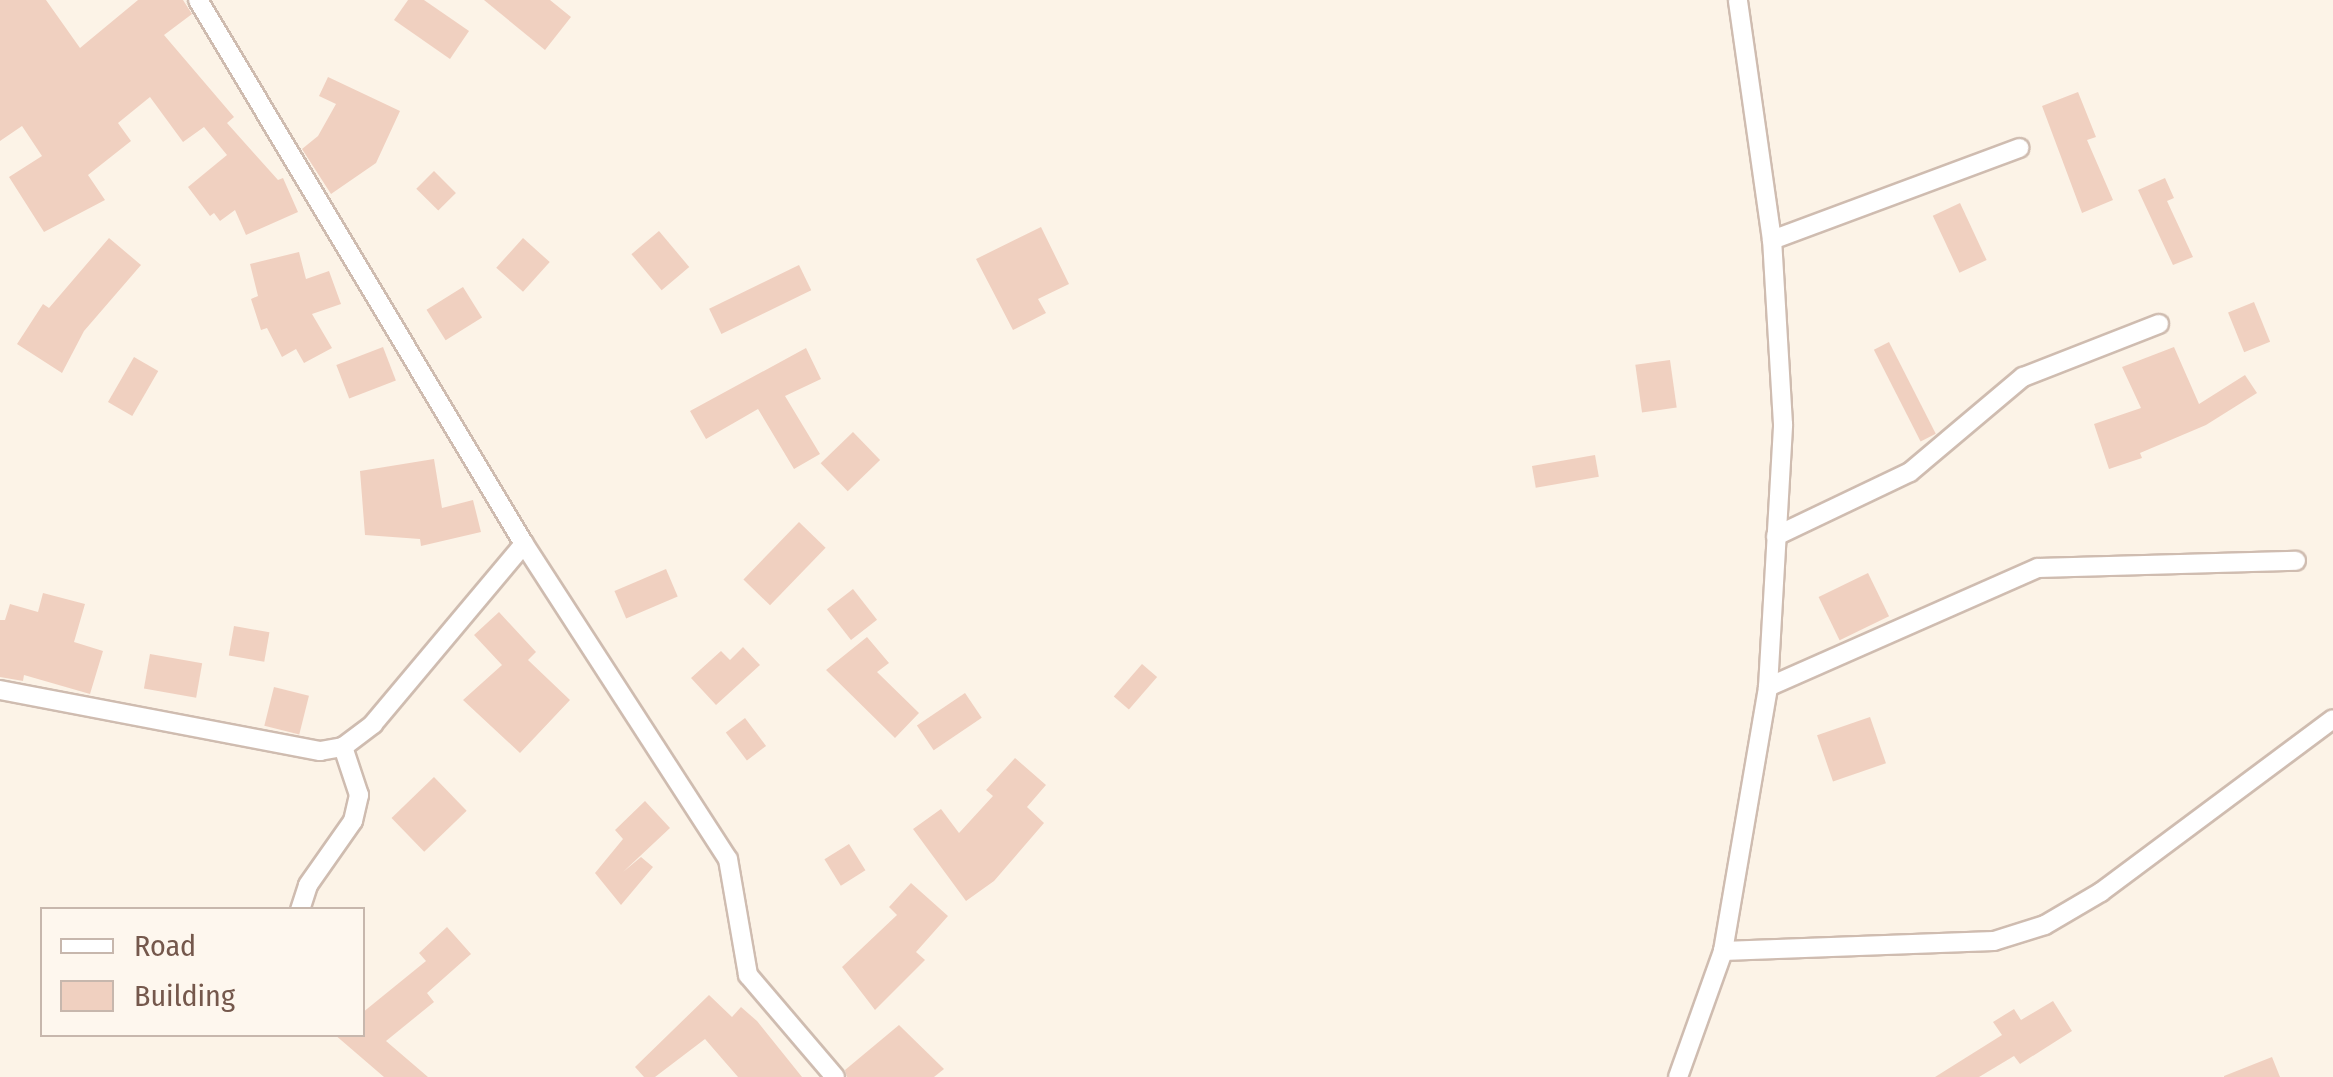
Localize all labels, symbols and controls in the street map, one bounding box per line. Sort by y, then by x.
legend [40,907,365,1037]
text: Road [134,928,196,964]
text: Building [134,978,235,1014]

